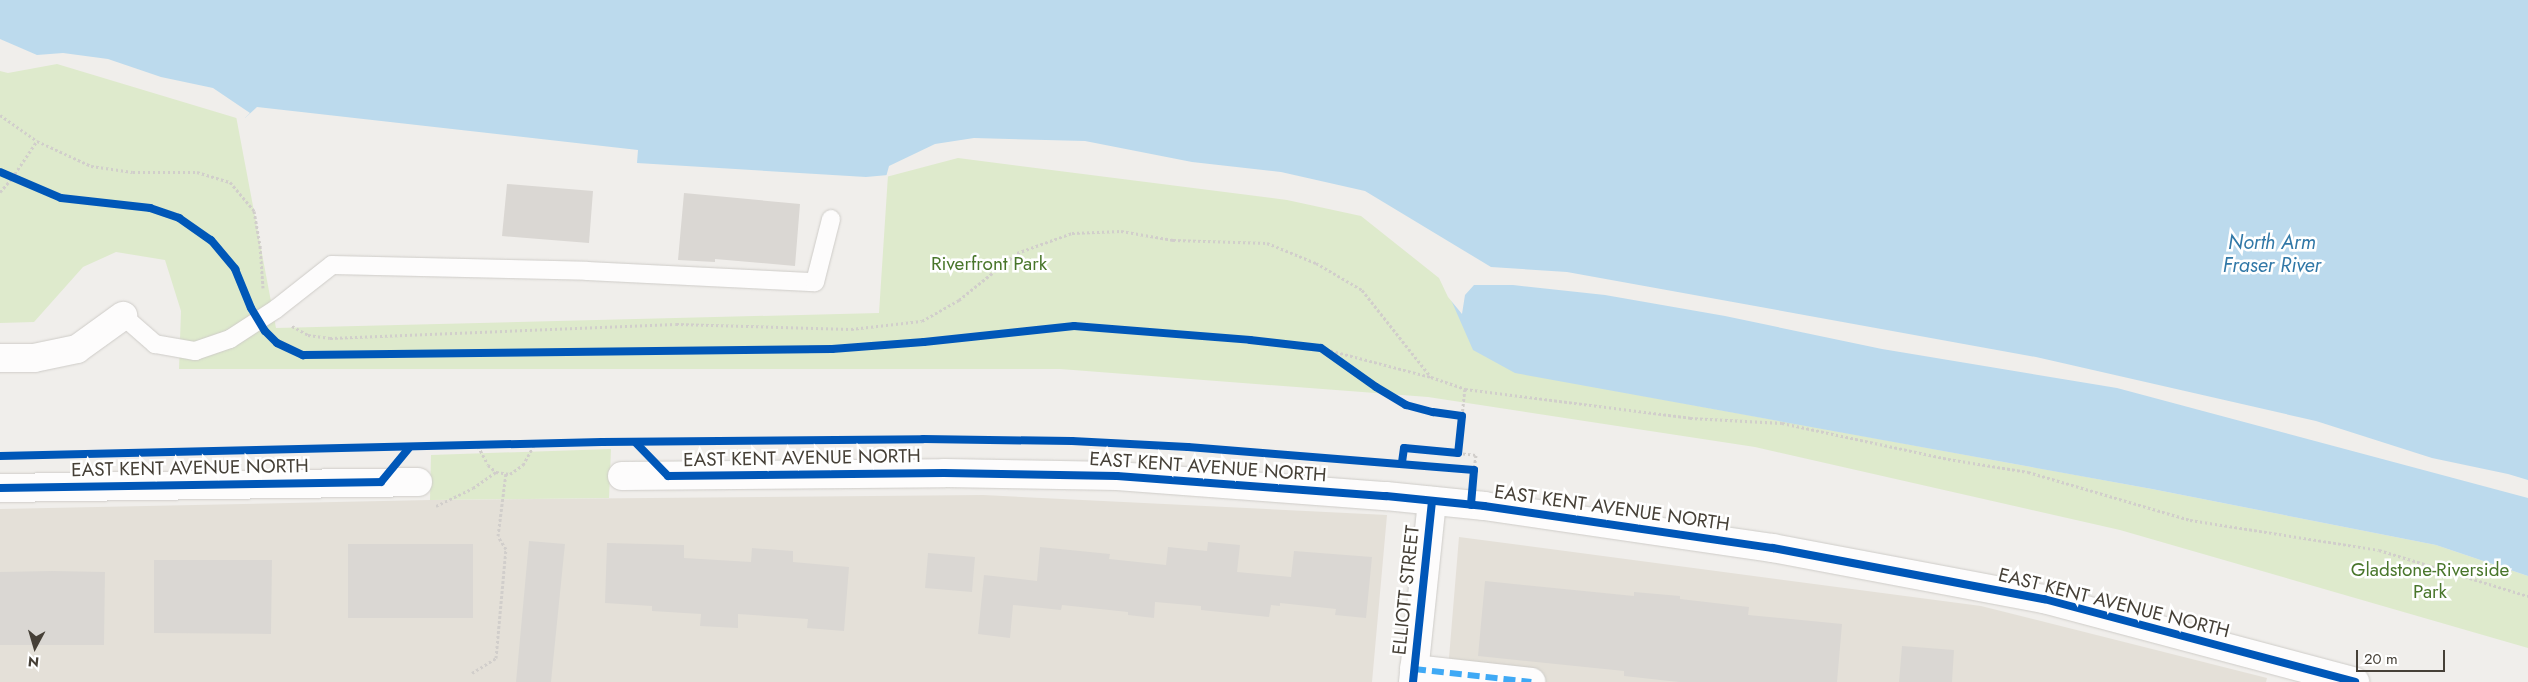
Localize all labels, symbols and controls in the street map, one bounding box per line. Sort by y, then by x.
water label: North Arm Fraser River [2223,230,2321,277]
park label: Riverfront Park [931,253,1047,275]
street label: EAST KENT AVENUE NORTH [683,445,921,471]
street label: EAST KENT AVENUE NORTH [1089,447,1327,487]
street label: EAST KENT AVENUE NORTH [71,455,309,481]
street label: EAST KENT AVENUE NORTH [1493,480,1731,536]
street label: ELLIOTT STREET [1388,524,1424,656]
park label: Gladstone-Riverside Park [2351,559,2509,603]
street label: EAST KENT AVENUE NORTH [1996,563,2232,643]
north arrow [10,622,60,672]
scale bar [2358,640,2447,672]
text: 20 m [2364,648,2398,670]
text: N [27,651,40,672]

